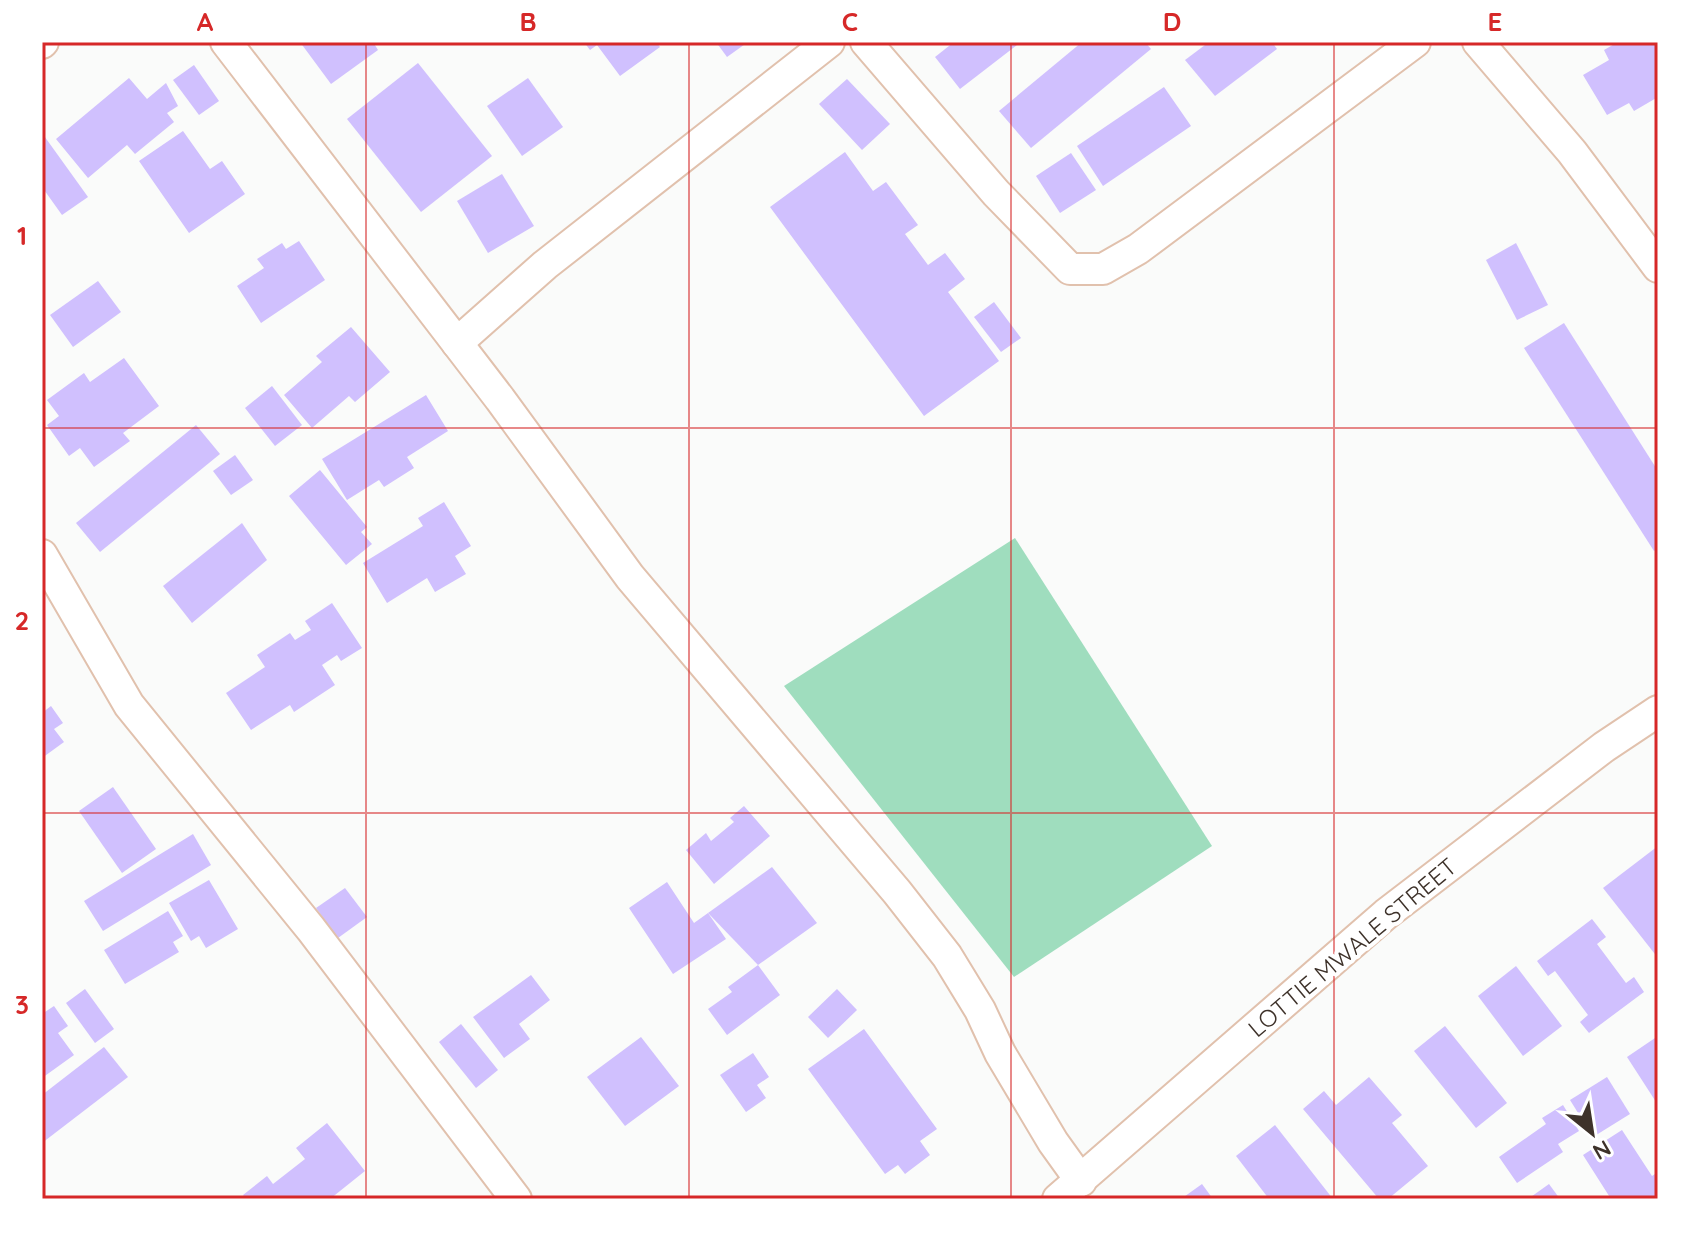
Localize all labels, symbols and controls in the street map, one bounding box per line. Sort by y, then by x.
text: A [197,5,214,38]
text: B [519,5,537,38]
text: C [842,5,858,38]
text: D [1163,5,1181,38]
text: E [1488,5,1502,38]
text: 1 [17,219,27,252]
text: 2 [15,604,29,637]
street label: LOTTIE MWALE STREET [1242,851,1462,1043]
text: 3 [15,988,29,1021]
north arrow [1552,1093,1632,1173]
text: N [1588,1134,1616,1166]

